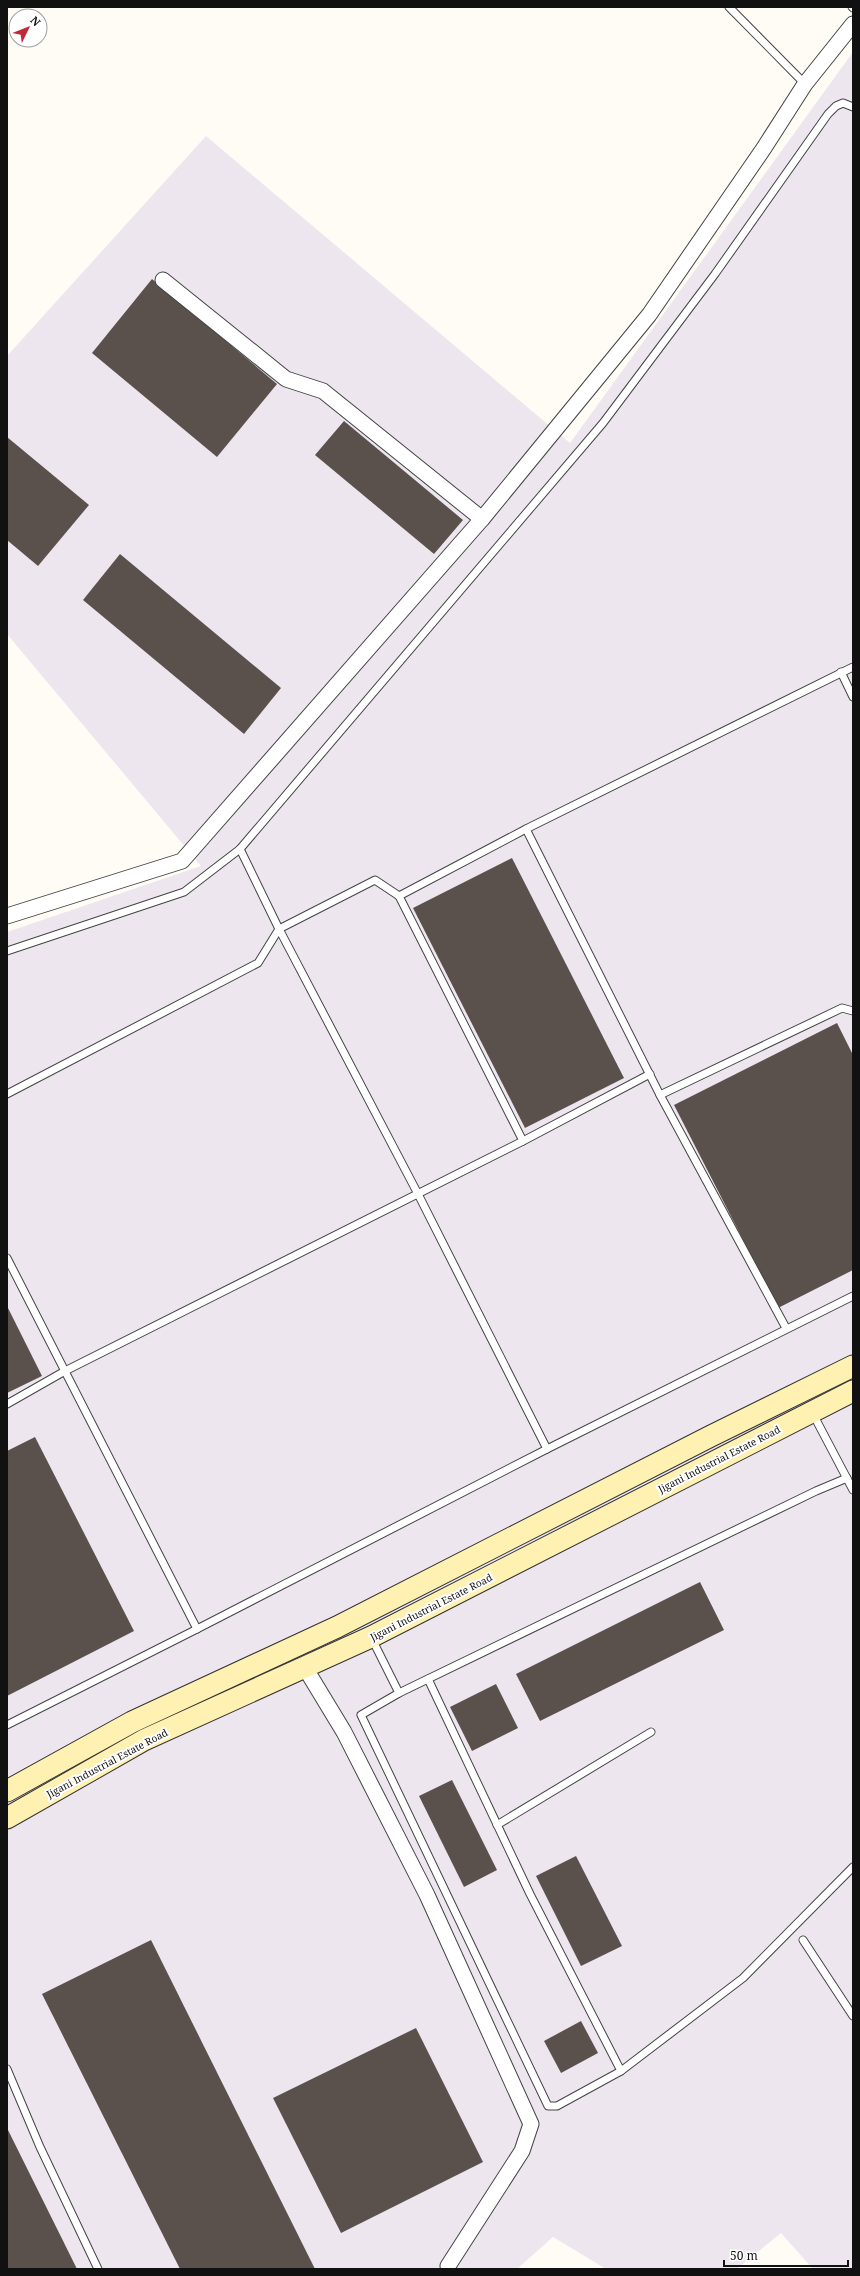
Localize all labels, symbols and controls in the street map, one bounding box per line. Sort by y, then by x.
north arrow [8,8,48,48]
text: N [27,13,44,29]
street label: Jigani Industrial Estate Road [655,1422,782,1496]
street label: Jigani Industrial Estate Road [367,1570,494,1644]
street label: Jigani Industrial Estate Road [43,1725,170,1801]
scale bar [724,2242,848,2268]
text: 50 m [730,2247,758,2264]

